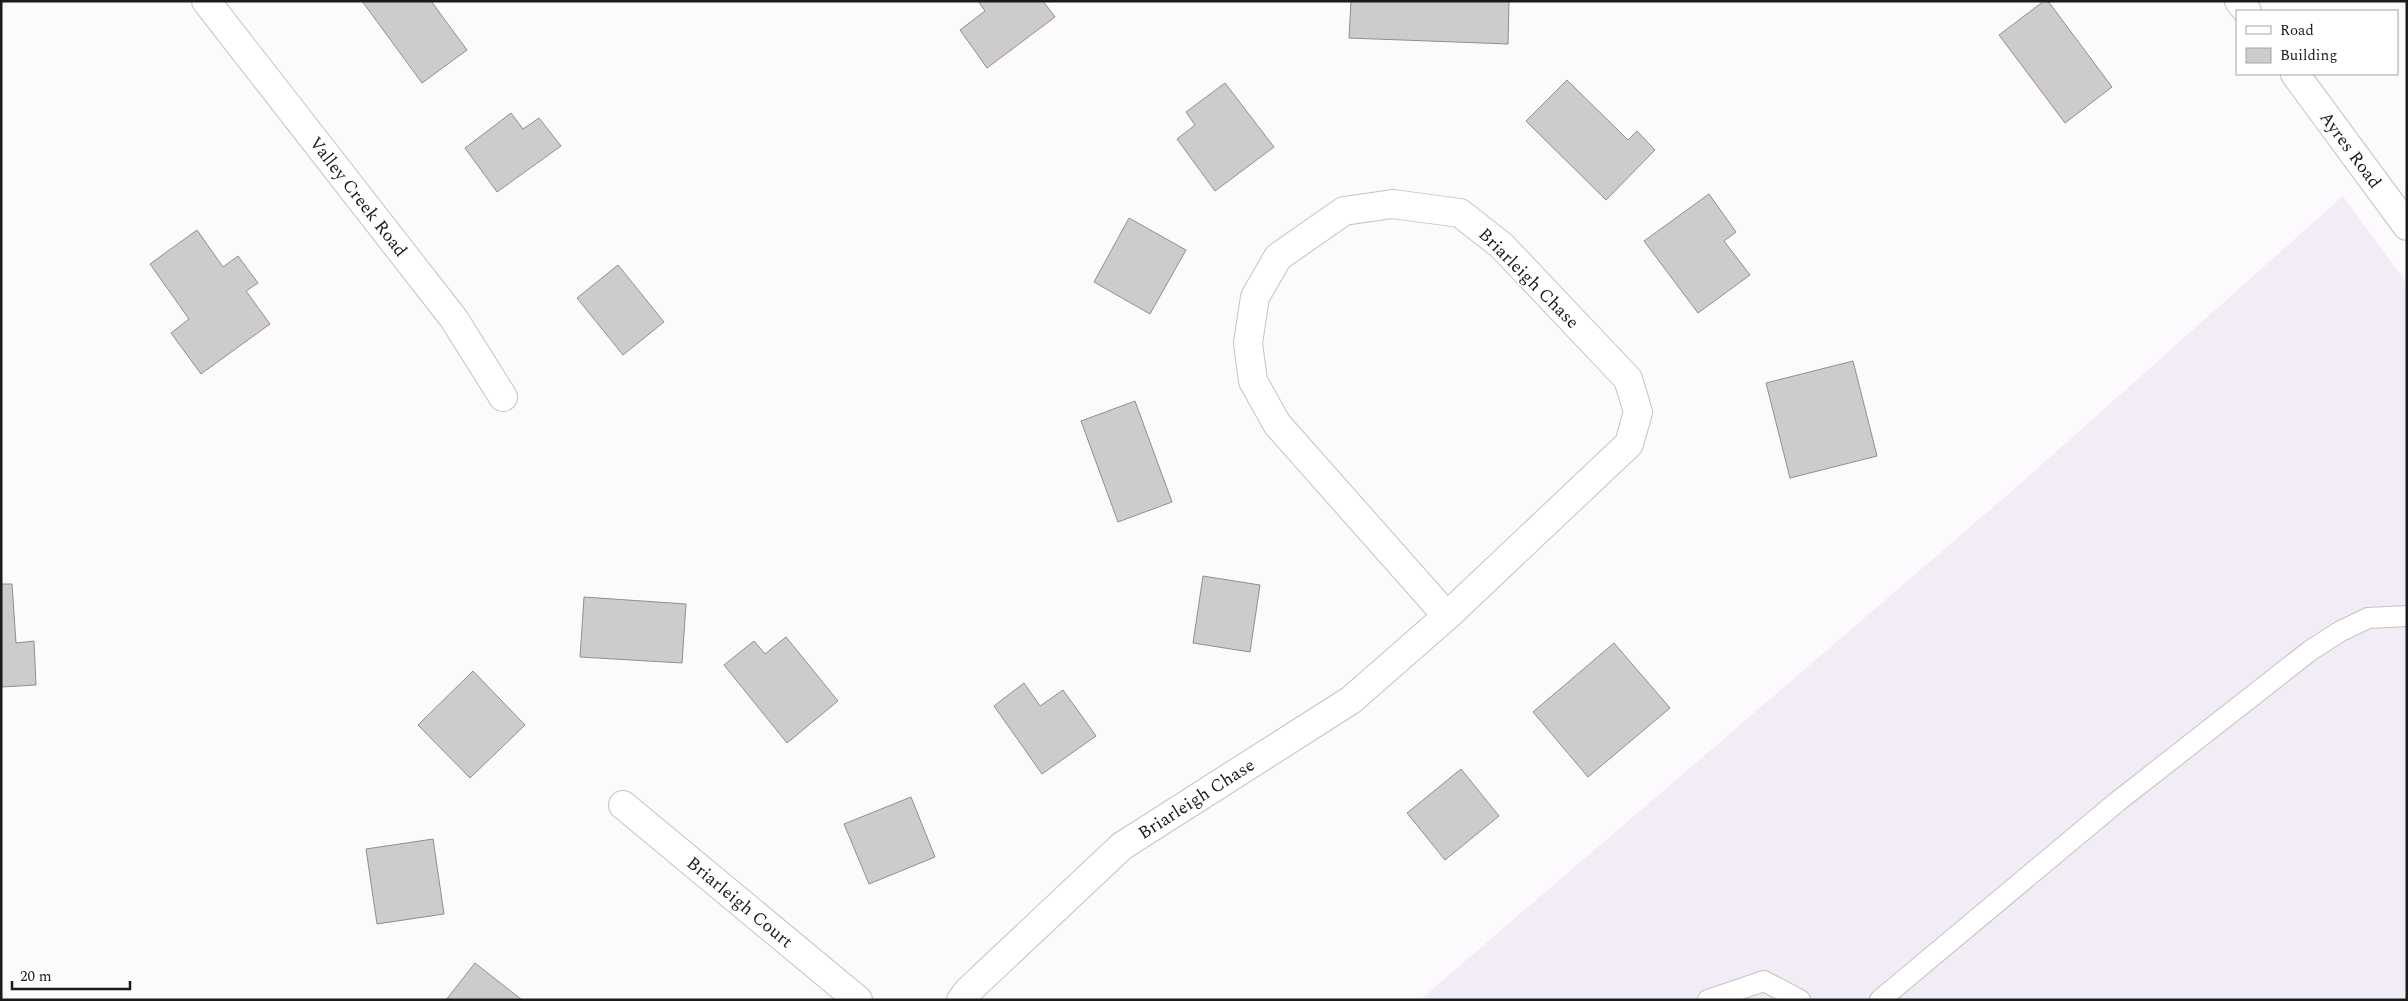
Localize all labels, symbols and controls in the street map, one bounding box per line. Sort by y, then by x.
legend [2236,10,2398,75]
text: Road [2280,19,2314,42]
text: Building [2280,44,2337,67]
street label: Ayres Road [2313,106,2388,194]
street label: Valley Creek Road [302,131,414,263]
street label: Briarleigh Chase [1472,222,1585,335]
street label: Briarleigh Chase [1133,752,1260,846]
street label: Briarleigh Court [680,850,799,955]
scale bar [12,958,130,990]
text: 20 m [20,965,52,988]

